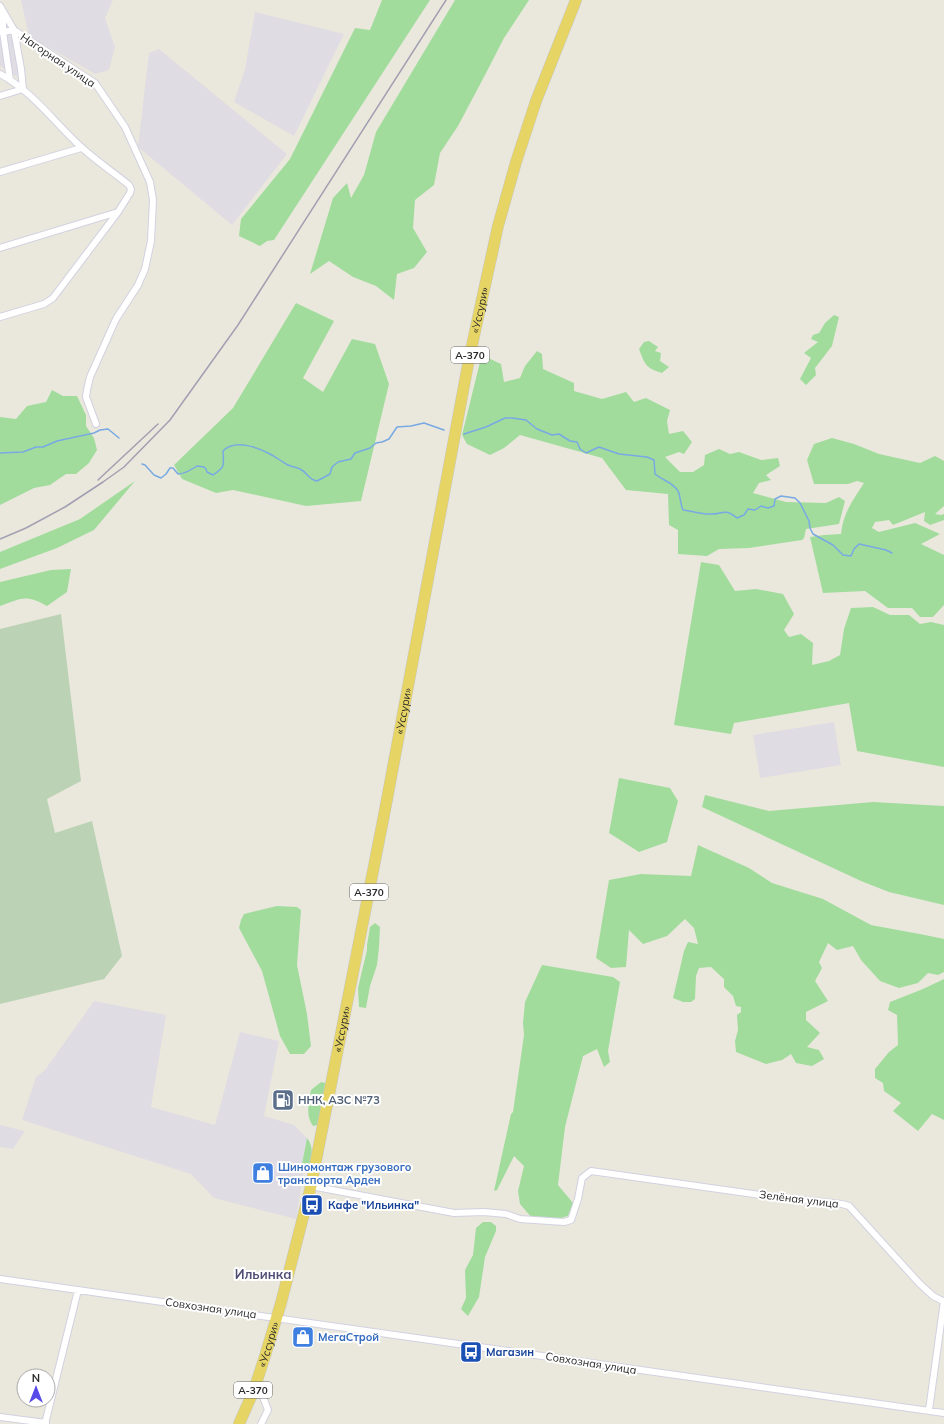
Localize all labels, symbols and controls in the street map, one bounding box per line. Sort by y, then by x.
street label: Нагорная улица [18,30,98,90]
street label: «Уссури» [468,286,491,334]
road number: А-370 [451,347,489,363]
street label: «Уссури» [392,687,415,735]
road number: А-370 [350,884,388,900]
street label: «Уссури» [331,1005,353,1053]
fuel station icon: ННК, АЗС №73 [270,1087,296,1113]
place label: ННК, АЗС №73 [298,1093,380,1107]
shop icon: Шиномонтаж грузового транспорта Арден [250,1160,276,1186]
place label: Шиномонтаж грузового транспорта Арден [278,1160,412,1187]
street label: Зелёная улица [758,1187,840,1211]
bus stop icon: Кафе "Ильинка" [299,1192,325,1218]
place label: Кафе "Ильинка" [328,1198,419,1212]
district label: Ильинка [235,1266,291,1282]
street label: Совхозная улица [164,1295,258,1321]
street label: «Уссури» [255,1320,282,1369]
shop icon: МегаСтрой [290,1324,316,1350]
place label: МегаСтрой [318,1330,379,1344]
bus stop icon: Магазин [458,1339,484,1365]
place label: Магазин [486,1345,534,1359]
street label: Совхозная улица [544,1349,638,1377]
north arrow [16,1368,56,1408]
text: N [32,1371,40,1385]
road number: А-370 [234,1382,272,1398]

